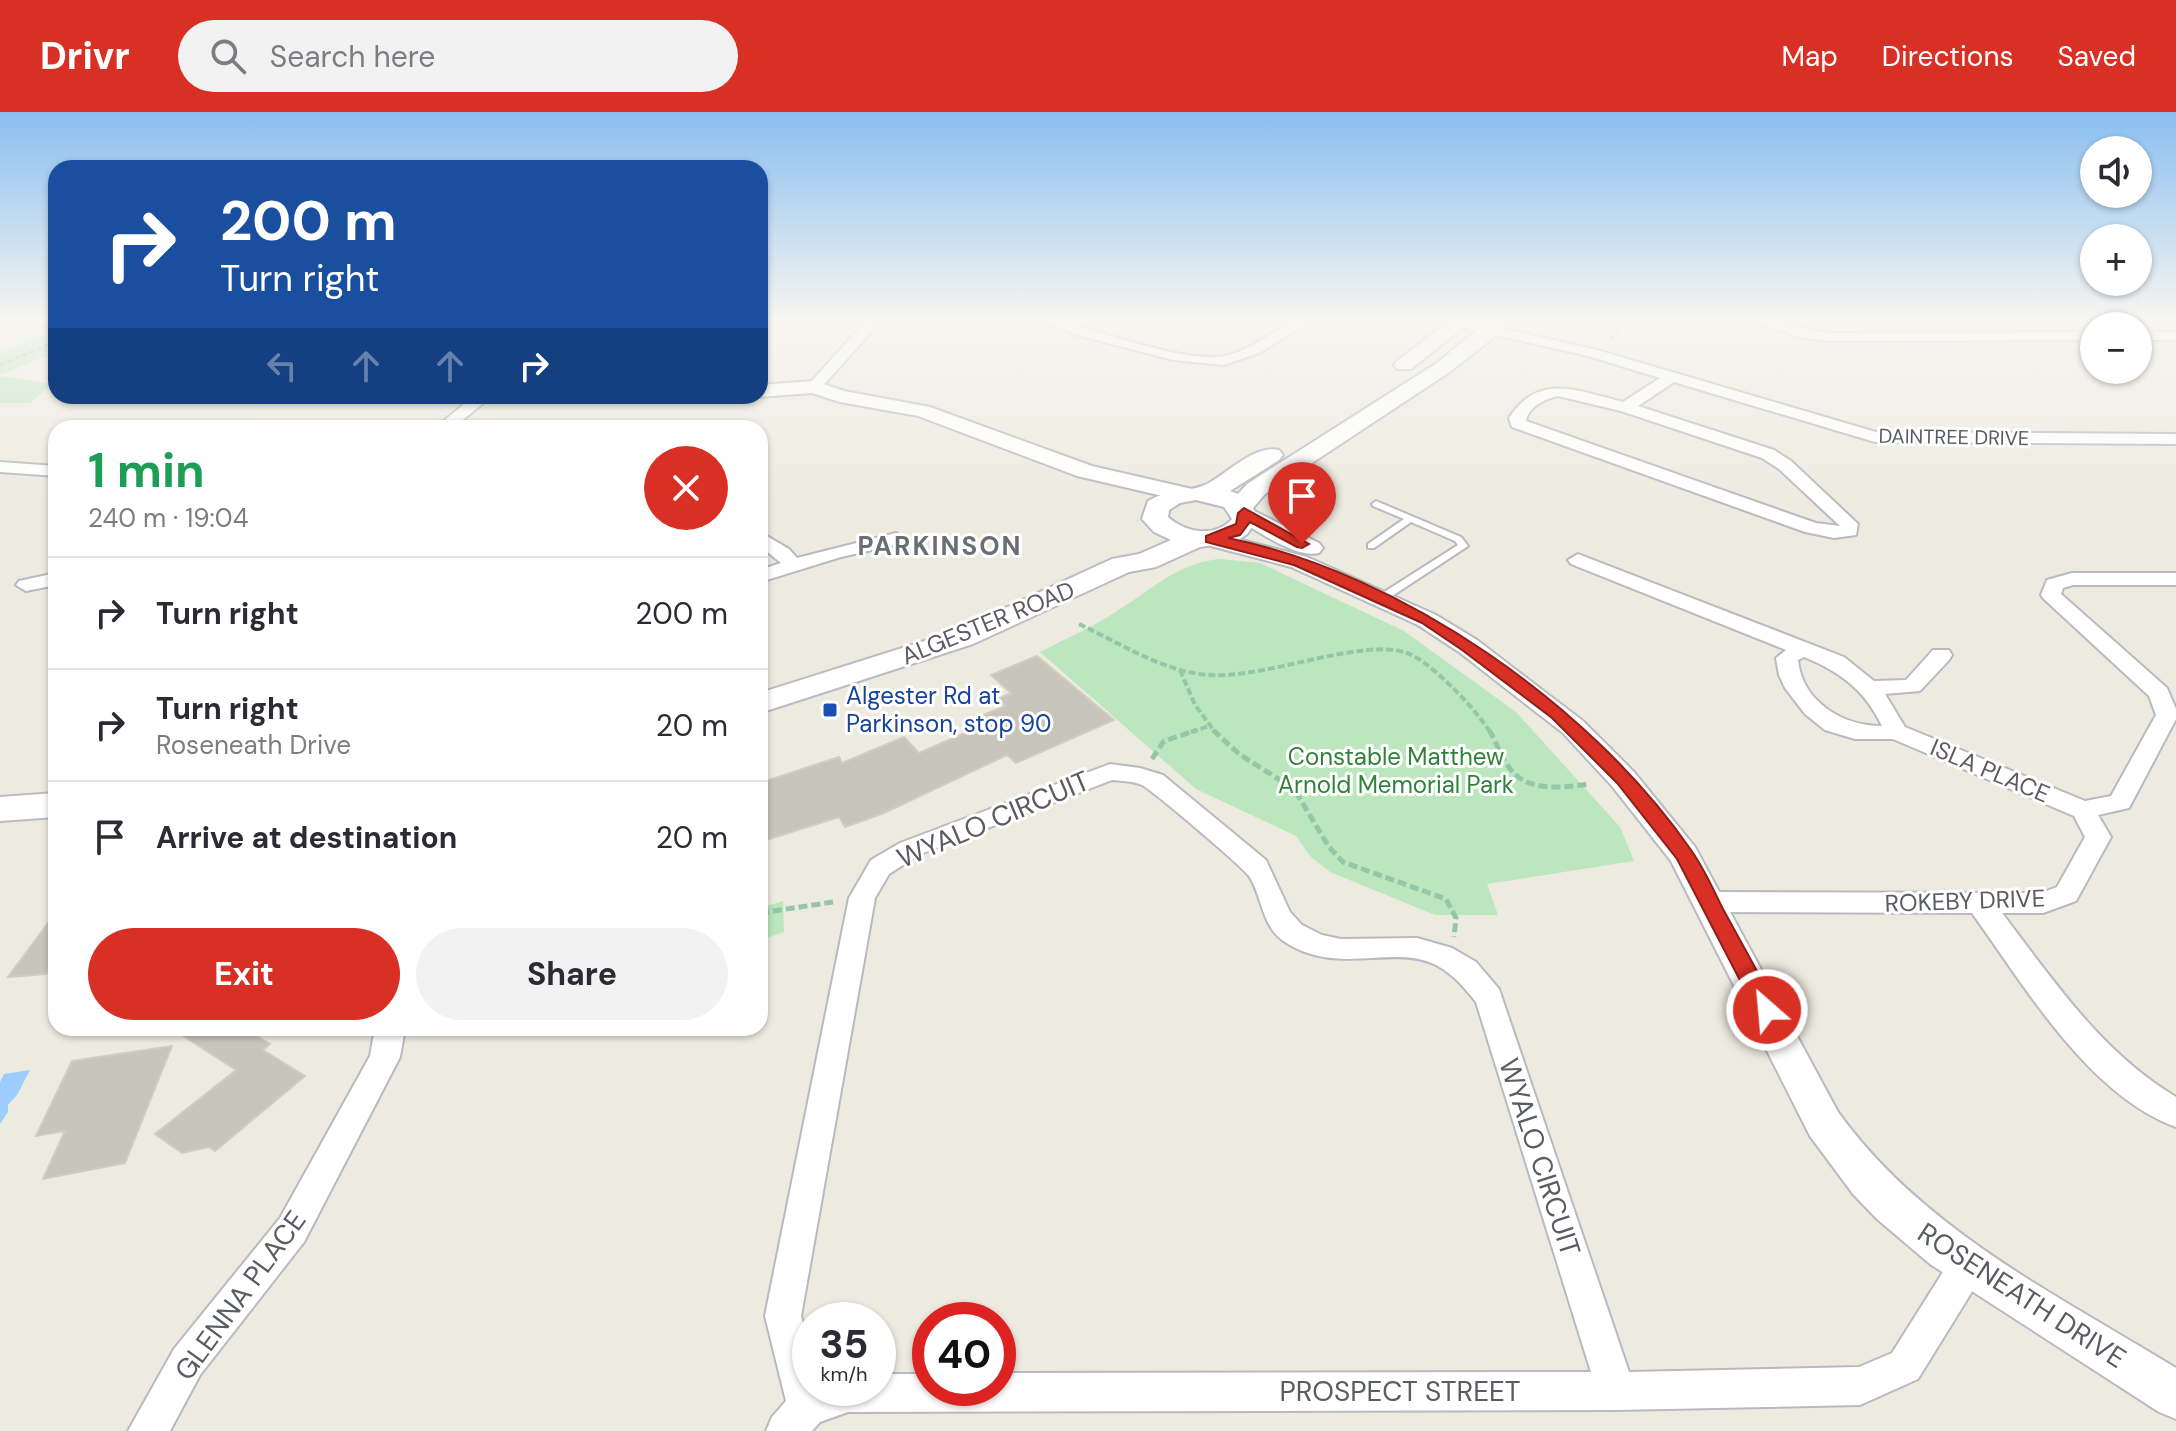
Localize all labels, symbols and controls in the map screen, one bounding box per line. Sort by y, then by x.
search box [178,20,738,92]
text: Drivr [40,31,130,81]
icon: search [206,34,250,78]
text: Search here [270,37,435,76]
text: Map [1781,38,1838,75]
text: Directions [1882,38,2014,75]
text: Saved [2058,38,2136,75]
map controls [2080,136,2152,384]
button: sound [2080,136,2152,208]
text: 200 m [220,184,397,257]
icon: right [88,192,192,296]
button: + [2080,224,2152,296]
text: Turn right [220,255,379,302]
button: − [2080,312,2152,384]
icon: left [260,344,304,388]
icon: ahead [344,344,388,388]
icon: ahead [428,344,472,388]
icon: right [512,344,556,388]
street label: DAINTREE DRIVE [1879,423,2029,451]
text: 1 min [88,439,205,502]
button: close [644,446,728,530]
pin [1268,462,1336,544]
icon: arrive [1280,474,1324,518]
text: 240 m · 19:04 [88,501,248,535]
district label: PARKINSON [858,529,1022,563]
street label: ALGESTER ROAD [897,574,1079,671]
icon: right [88,591,132,635]
text: Turn right [156,594,299,633]
text: 200 m [635,594,728,633]
place label: Algester Rd at Parkinson, stop 90 [846,680,1051,739]
text: Turn right [156,689,299,728]
marker: Algester Rd at Parkinson, stop 90 [821,701,839,719]
icon: right [88,703,132,747]
text: 20 m [656,706,728,745]
text: Roseneath Drive [156,728,351,762]
street label: ISLA PLACE [1926,731,2055,810]
park label: Constable Matthew Arnold Memorial Park [1278,741,1514,800]
street label: WYALO CIRCUIT [891,762,1095,877]
icon: arrive [88,815,132,859]
text: Arrive at destination [156,818,457,857]
text: 20 m [656,818,728,857]
street label: ROKEBY DRIVE [1884,882,2046,919]
button: Exit [88,928,400,1020]
button: Share [416,928,728,1020]
position arrow [1725,968,1809,1052]
street label: WYALO CIRCUIT [1490,1054,1589,1261]
street label: GLENNA PLACE [166,1203,314,1387]
street label: ROSENEATH DRIVE [1911,1214,2133,1377]
speed limit sign: 40 [912,1302,1016,1406]
text: 35 [820,1318,869,1370]
text: km/h [820,1361,868,1387]
street label: PROSPECT STREET [1279,1373,1521,1410]

